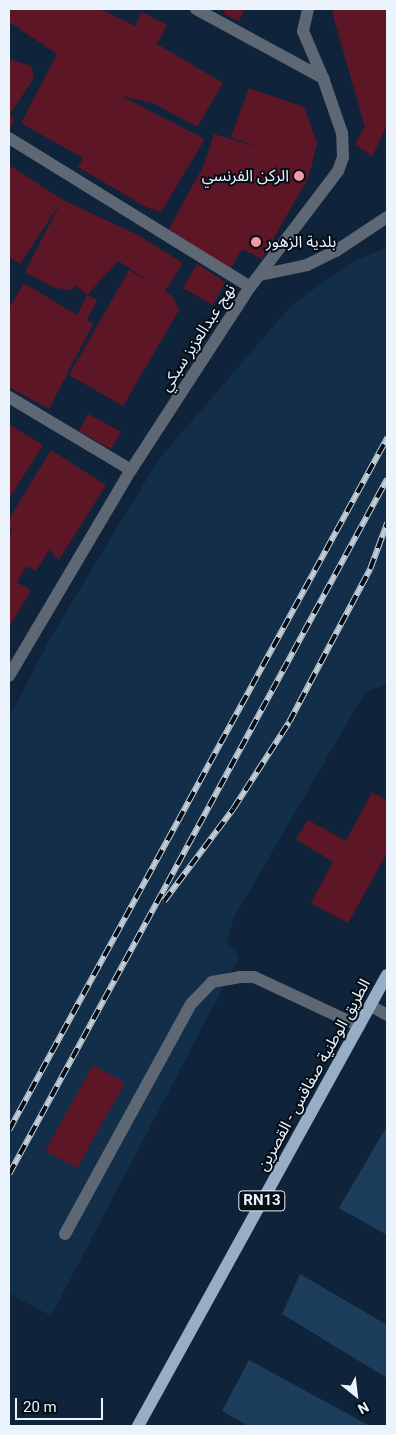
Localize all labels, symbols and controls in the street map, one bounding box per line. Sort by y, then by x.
place label: الركن الفرنسي [202,166,289,186]
marker: الركن الفرنسي [293,170,305,182]
place label: بلدية الزهور [266,232,336,252]
marker: بلدية الزهور [250,236,262,248]
street label: نهج عبدالعزيز سبكي [156,281,240,395]
street label: الطريق الوطنية صفاقس - القصرين [253,976,375,1174]
road number: RN13 [238,1188,286,1214]
north arrow [331,1370,381,1420]
scale bar [18,1388,105,1420]
text: 20 m [23,1398,57,1416]
text: N [355,1399,371,1418]

